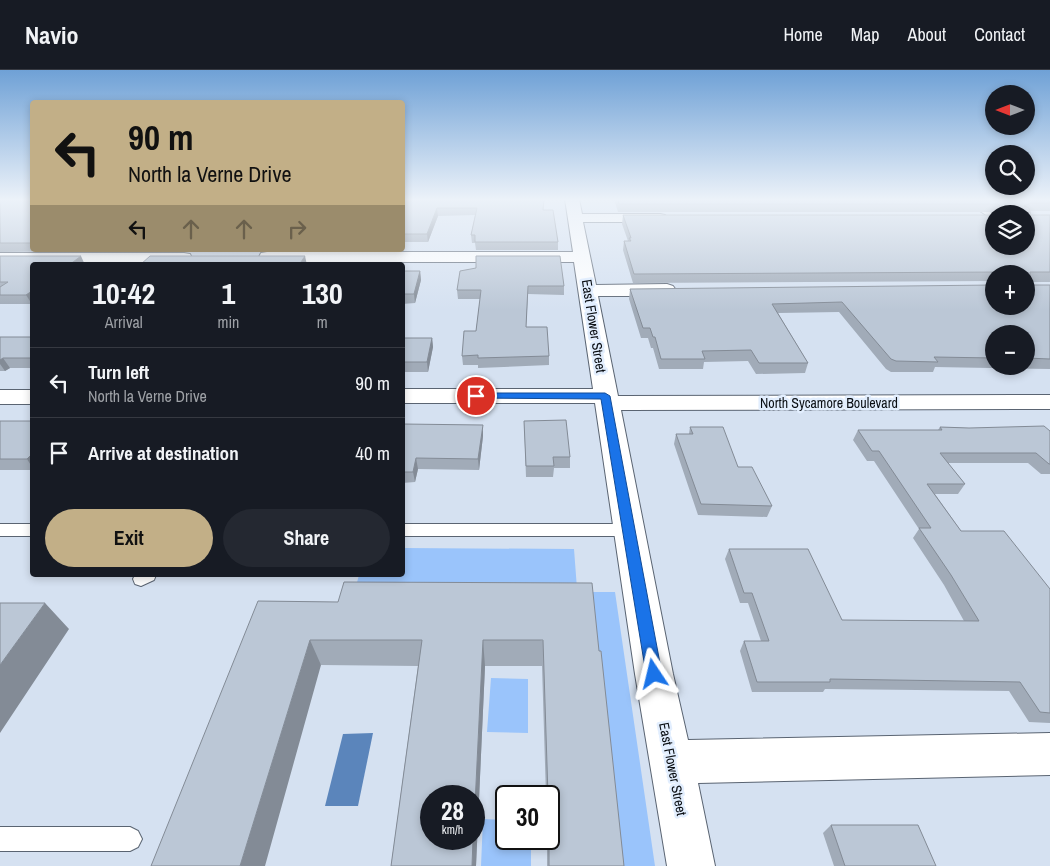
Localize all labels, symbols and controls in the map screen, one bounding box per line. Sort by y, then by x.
text: Navio [25,19,79,51]
text: Home [783,22,823,47]
text: Map [851,22,880,47]
text: About [908,22,946,47]
text: Contact [974,22,1025,47]
north arrow [985,85,1035,135]
map controls [985,85,1035,375]
text: 90 m [128,114,193,161]
icon: left [45,120,110,185]
button: search [985,145,1035,195]
text: North la Verne Drive [128,159,291,189]
button: layers [985,205,1035,255]
icon: left [124,215,152,243]
icon: ahead [177,215,205,243]
icon: ahead [230,215,258,243]
icon: right [283,215,311,243]
button: + [985,265,1035,315]
text: 10:42 [92,273,155,313]
text: 1 [222,273,235,313]
text: 130 [302,273,343,313]
street label: East Flower Street [578,278,610,374]
text: Arrival [105,311,143,333]
text: min [217,311,239,333]
text: m [317,311,328,333]
button: − [985,325,1035,375]
text: Turn left [88,359,149,385]
icon: left [45,369,73,397]
text: 90 m [355,370,390,396]
pin [455,375,497,417]
icon: arrive [462,382,490,410]
text: North la Verne Drive [88,385,207,407]
street label: North Sycamore Boulevard [760,394,898,412]
icon: arrive [45,439,73,467]
text: Arrive at destination [88,440,239,466]
text: 40 m [355,440,390,466]
button: Exit [45,509,213,567]
button: Share [223,509,390,567]
position arrow [627,647,679,699]
street label: East Flower Street [655,721,691,817]
speed limit sign: 30 [495,785,560,850]
text: 28 [441,794,464,828]
text: km/h [442,822,463,838]

